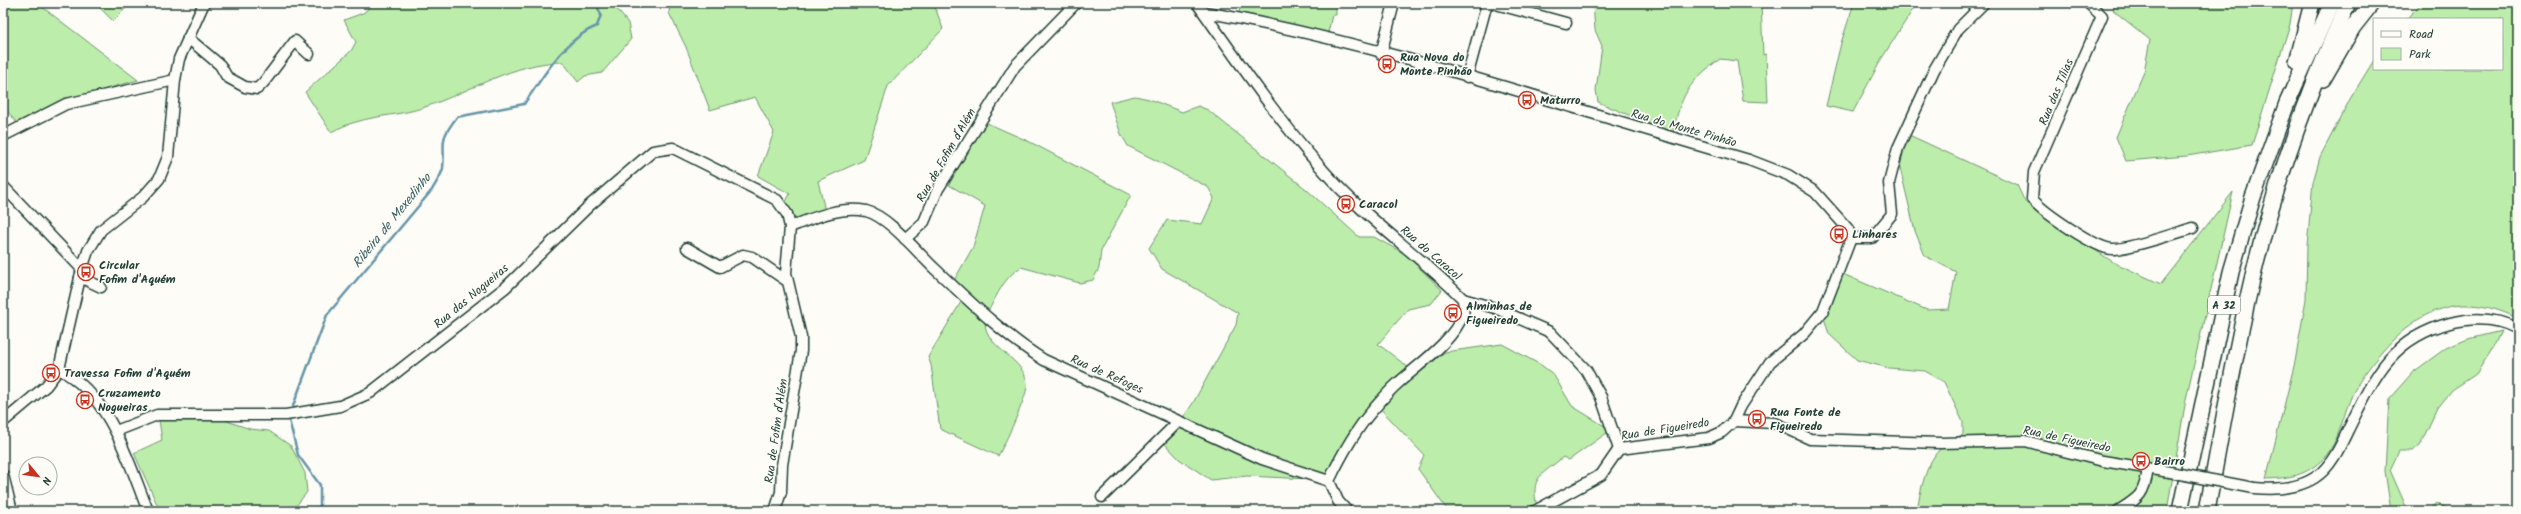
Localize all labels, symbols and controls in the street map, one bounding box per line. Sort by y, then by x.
legend [2373,18,2503,70]
text: Road [2409,25,2434,44]
text: Park [2409,45,2431,64]
place label: Rua Nova do Monte Pinhão [1400,48,1472,81]
bus stop icon: Rua Nova do Monte Pinhão [1377,54,1397,74]
street label: Rua das Tílias [2034,56,2079,128]
bus stop icon: Maturro [1517,90,1537,110]
place label: Maturro [1540,91,1581,110]
street label: Rua de Fofim d´Além [912,104,981,206]
street label: Rua do Monte Pinhão [1629,104,1739,153]
water label: Ribeira de Mexedinho [347,168,438,273]
bus stop icon: Caracol [1336,194,1356,214]
place label: Caracol [1359,195,1398,214]
street label: Rua do Caracol [1396,221,1465,285]
bus stop icon: Linhares [1829,224,1849,244]
place label: Linhares [1852,225,1897,244]
place label: Circular Fofim d'Aquém [99,256,176,289]
street label: Rua das Nogueiras [430,259,513,333]
bus stop icon: Circular Fofim d'Aquém [76,262,96,282]
road number: A 32 [2208,296,2240,314]
place label: Alminhas de Figueiredo [1466,297,1532,330]
bus stop icon: Alminhas de Figueiredo [1443,303,1463,323]
street label: Rua de Refoges [1067,350,1146,399]
bus stop icon: Travessa Fofim d'Aquém [41,363,61,383]
place label: Travessa Fofim d'Aquém [64,364,191,383]
street label: Rua de Fofim d´Além [760,377,793,485]
place label: Cruzamento Nogueiras [98,384,161,417]
bus stop icon: Cruzamento Nogueiras [75,390,95,410]
place label: Rua Fonte de Figueiredo [1770,403,1841,436]
bus stop icon: Rua Fonte de Figueiredo [1747,409,1767,429]
street label: Rua de Figueiredo [1620,413,1711,446]
street label: Rua de Figueiredo [2021,421,2112,458]
bus stop icon: Bairro [2131,451,2151,471]
place label: Bairro [2154,452,2185,471]
north arrow [18,456,58,496]
text: N [36,473,55,488]

